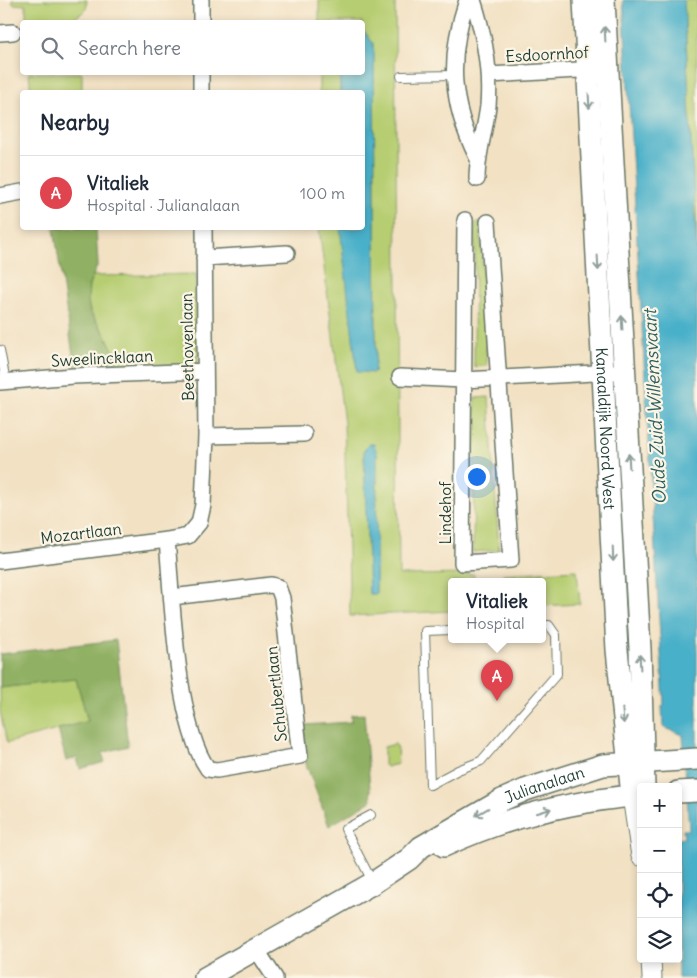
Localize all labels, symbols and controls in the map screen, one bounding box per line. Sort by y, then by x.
search box [20,20,365,75]
one-way arrow [601,26,610,42]
icon: search [38,34,66,62]
text: Search here [78,36,181,60]
street label: Esdoornhof [505,42,590,66]
one-way arrow [585,93,594,109]
text: Nearby [40,109,110,136]
text: Vitaliek [87,171,149,195]
text: A [51,183,61,203]
text: 100 m [300,183,345,203]
text: Hospital · Julianalaan [87,195,240,215]
one-way arrow [594,255,603,271]
street label: Beethovenlaan [176,293,198,401]
water label: Oude Zuid-Willemsvaart [638,307,671,505]
one-way arrow [617,315,626,331]
street label: Sweelincklaan [50,345,154,371]
street label: Kanaaldijk Noord West [592,347,620,511]
one-way arrow [624,453,633,469]
your location [464,464,490,490]
street label: Lindehof [435,481,455,544]
street label: Mozartlaan [39,518,123,548]
one-way arrow [609,545,618,561]
popup [448,578,546,643]
text: Vitaliek [466,589,528,613]
text: Hospital [466,613,525,633]
street label: Schubertlaan [261,645,291,743]
one-way arrow [636,654,645,670]
pin: A [481,660,513,701]
one-way arrow [618,707,627,723]
street label: Julianalaan [501,762,587,808]
map controls [637,783,682,963]
button: + [637,783,682,828]
one-way arrow [535,806,551,815]
one-way arrow [476,807,490,817]
button: − [637,828,682,873]
button: locate [637,873,682,918]
button: layers [637,918,682,963]

